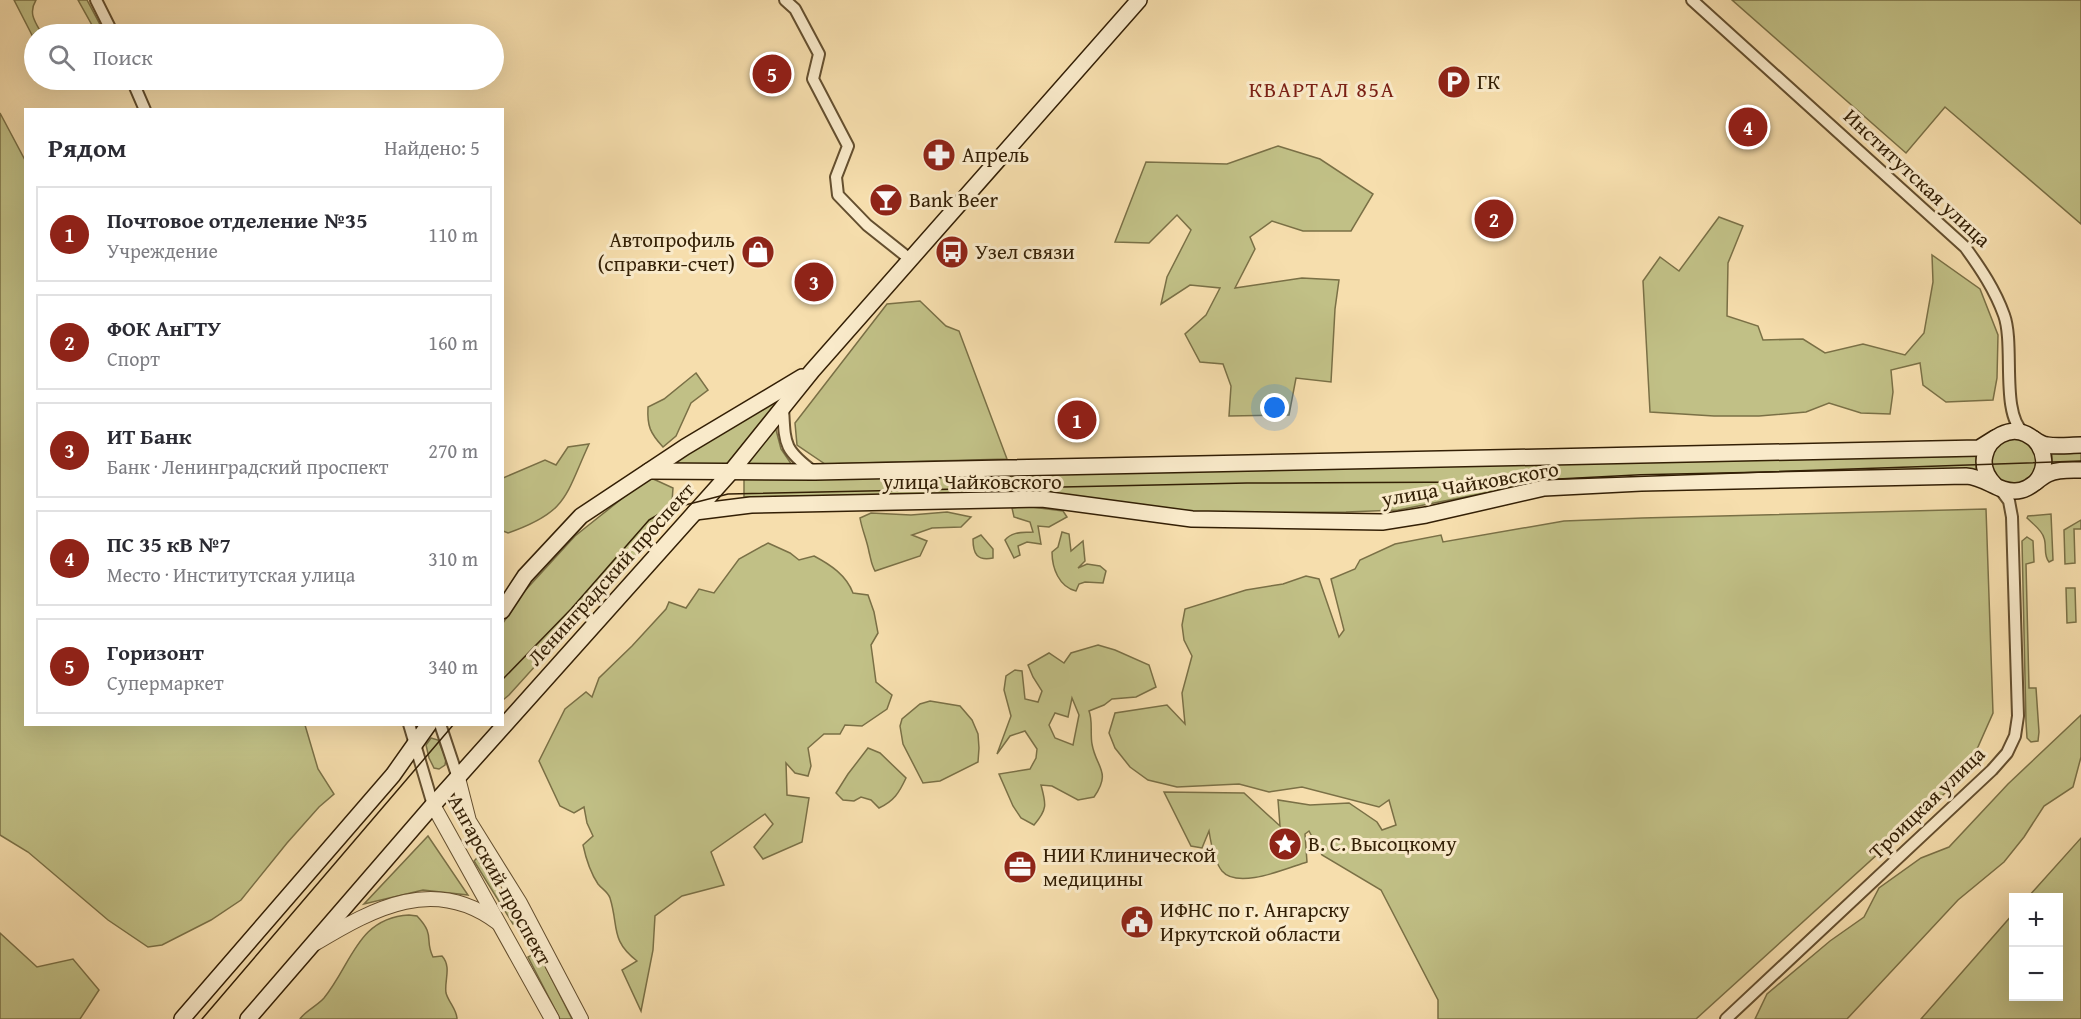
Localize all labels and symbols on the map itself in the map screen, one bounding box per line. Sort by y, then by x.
pin: 5 [752,52,792,97]
parking icon: ГК [1436,64,1472,100]
place label: ГК [1477,66,1500,97]
district label: КВАРТАЛ 85А [1249,73,1395,105]
street label: Институтская улица [1837,101,1998,254]
pin: 4 [1728,104,1768,150]
pharmacy icon: Апрель [921,137,957,173]
place label: Апрель [962,139,1029,170]
bar icon: Bank Beer [868,182,904,218]
place label: Bank Beer [909,184,999,215]
pin: 2 [1474,196,1514,242]
place label: Автопрофиль (справки-счет) [598,224,735,279]
shop icon: Автопрофиль (справки-счет) [740,234,776,270]
bus stop icon: Узел связи [934,234,970,270]
place label: Узел связи [975,236,1075,267]
pin: 3 [794,260,834,304]
your location [1260,393,1289,422]
pin: 1 [1058,398,1096,442]
street label: улица Чайковского [1378,453,1561,515]
street label: улица Чайковского [881,466,1062,497]
street label: Ленинградский проспект [520,475,702,672]
street label: Троицкая улица [1862,739,1992,866]
street label: Ангарский проспект [441,789,560,971]
place icon: В. С. Высоцкому [1267,826,1303,862]
place label: В. С. Высоцкому [1308,828,1457,859]
place label: НИИ Клинической медицины [1043,839,1216,894]
office icon: НИИ Клинической медицины [1002,849,1038,885]
place label: ИФНС по г. Ангарску Иркутской области [1160,894,1350,949]
public building icon: ИФНС по г. Ангарску Иркутской области [1119,904,1155,940]

